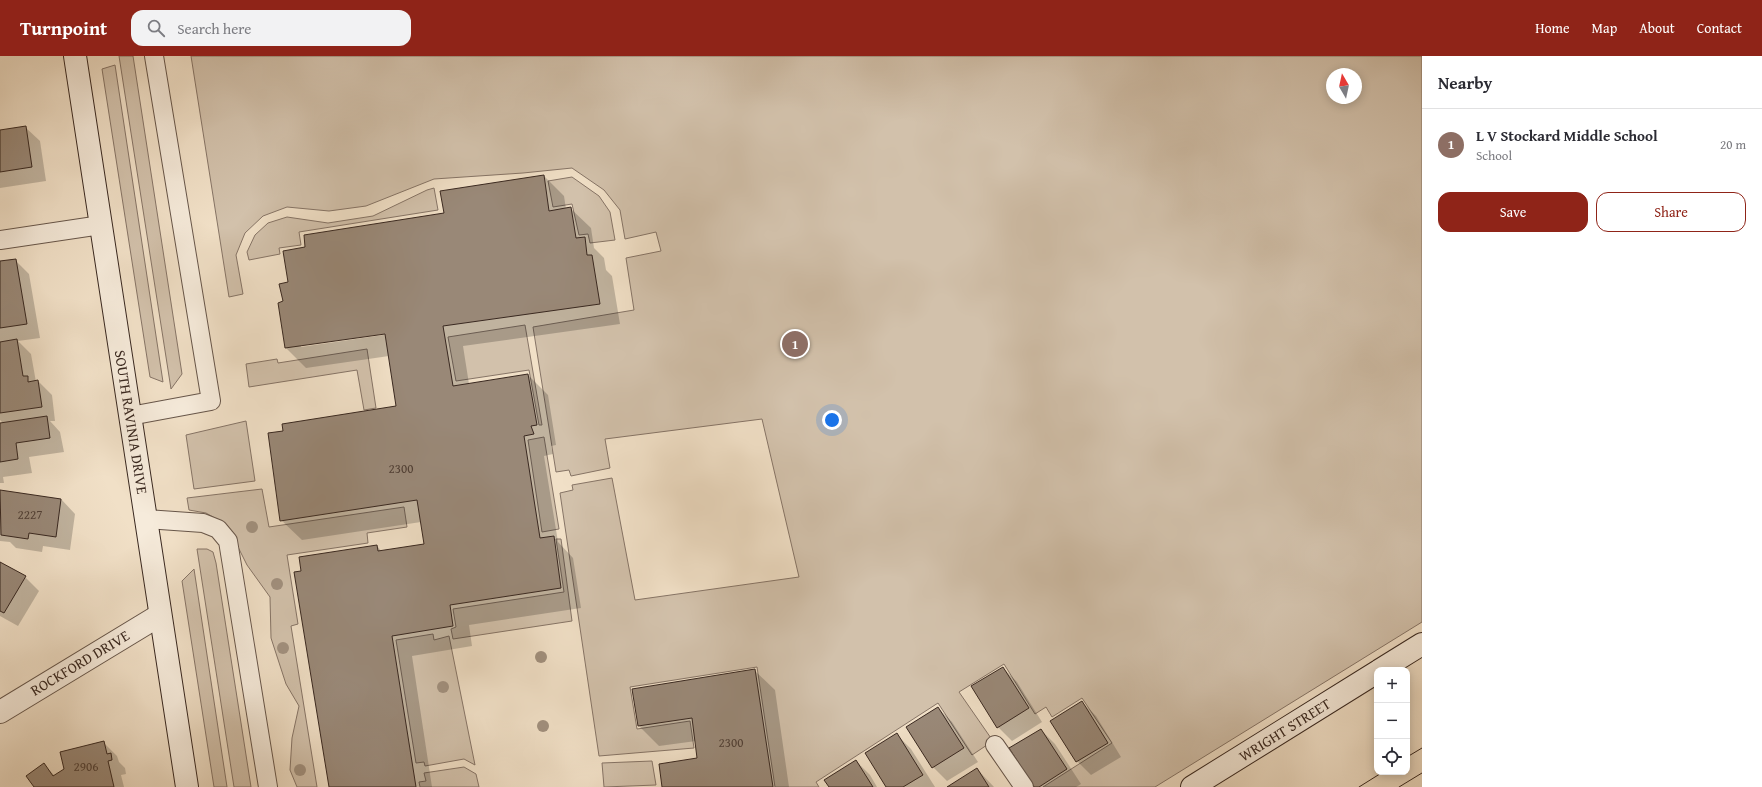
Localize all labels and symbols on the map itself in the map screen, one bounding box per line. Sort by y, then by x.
north arrow [1326,68,1362,104]
pin: 1 [782,329,808,359]
street label: SOUTH RAVINIA DRIVE [110,348,153,496]
your location [822,410,842,430]
house number: 2300 [388,459,414,478]
house number: 2227 [17,505,43,524]
street label: ROCKFORD DRIVE [26,625,134,700]
street label: WRIGHT STREET [1235,693,1335,766]
house number: 2300 [718,733,744,752]
house number: 2906 [73,757,99,776]

